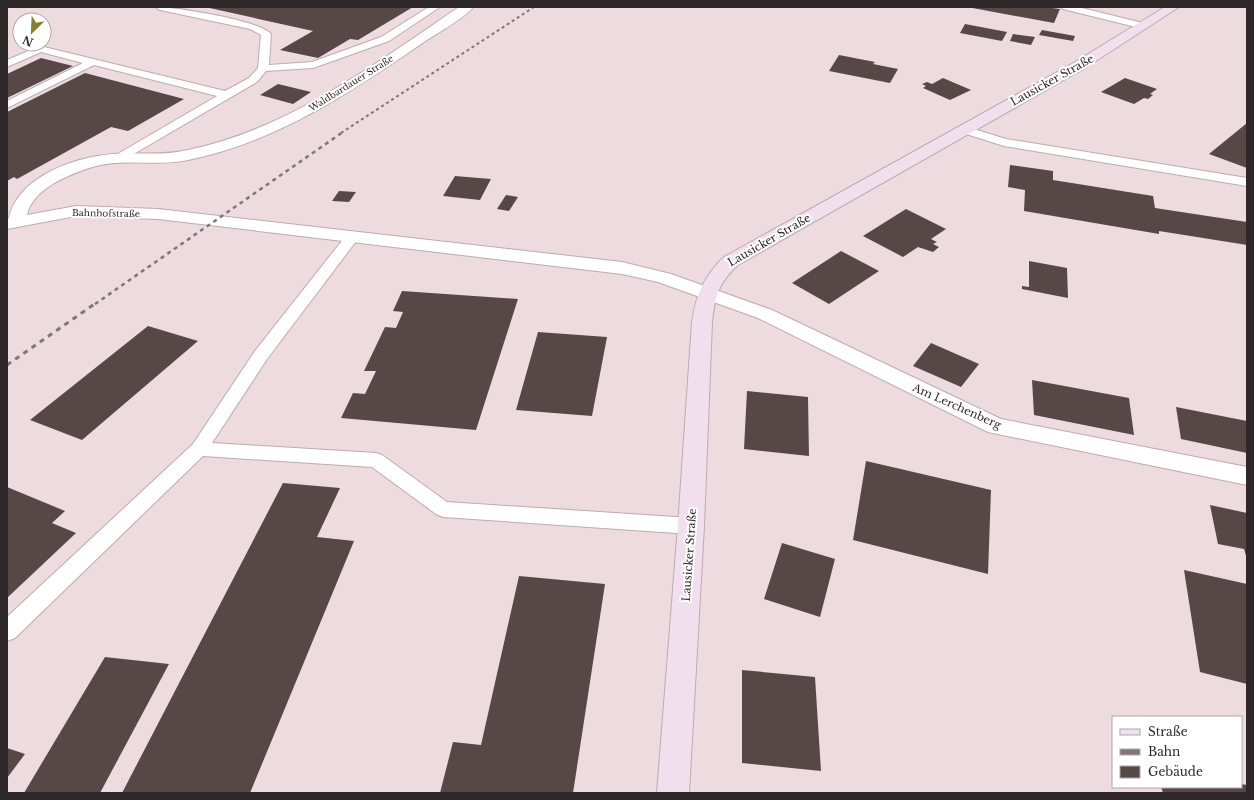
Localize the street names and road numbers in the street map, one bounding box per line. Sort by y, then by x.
street label: Lausicker Straße [1008,51,1096,109]
street label: Waldbardauer Straße [306,53,395,114]
street label: Bahnhofstraße [72,207,140,219]
street label: Lausicker Straße [725,211,813,269]
street label: Am Lerchenberg [910,380,1004,432]
street label: Lausicker Straße [679,508,699,602]

